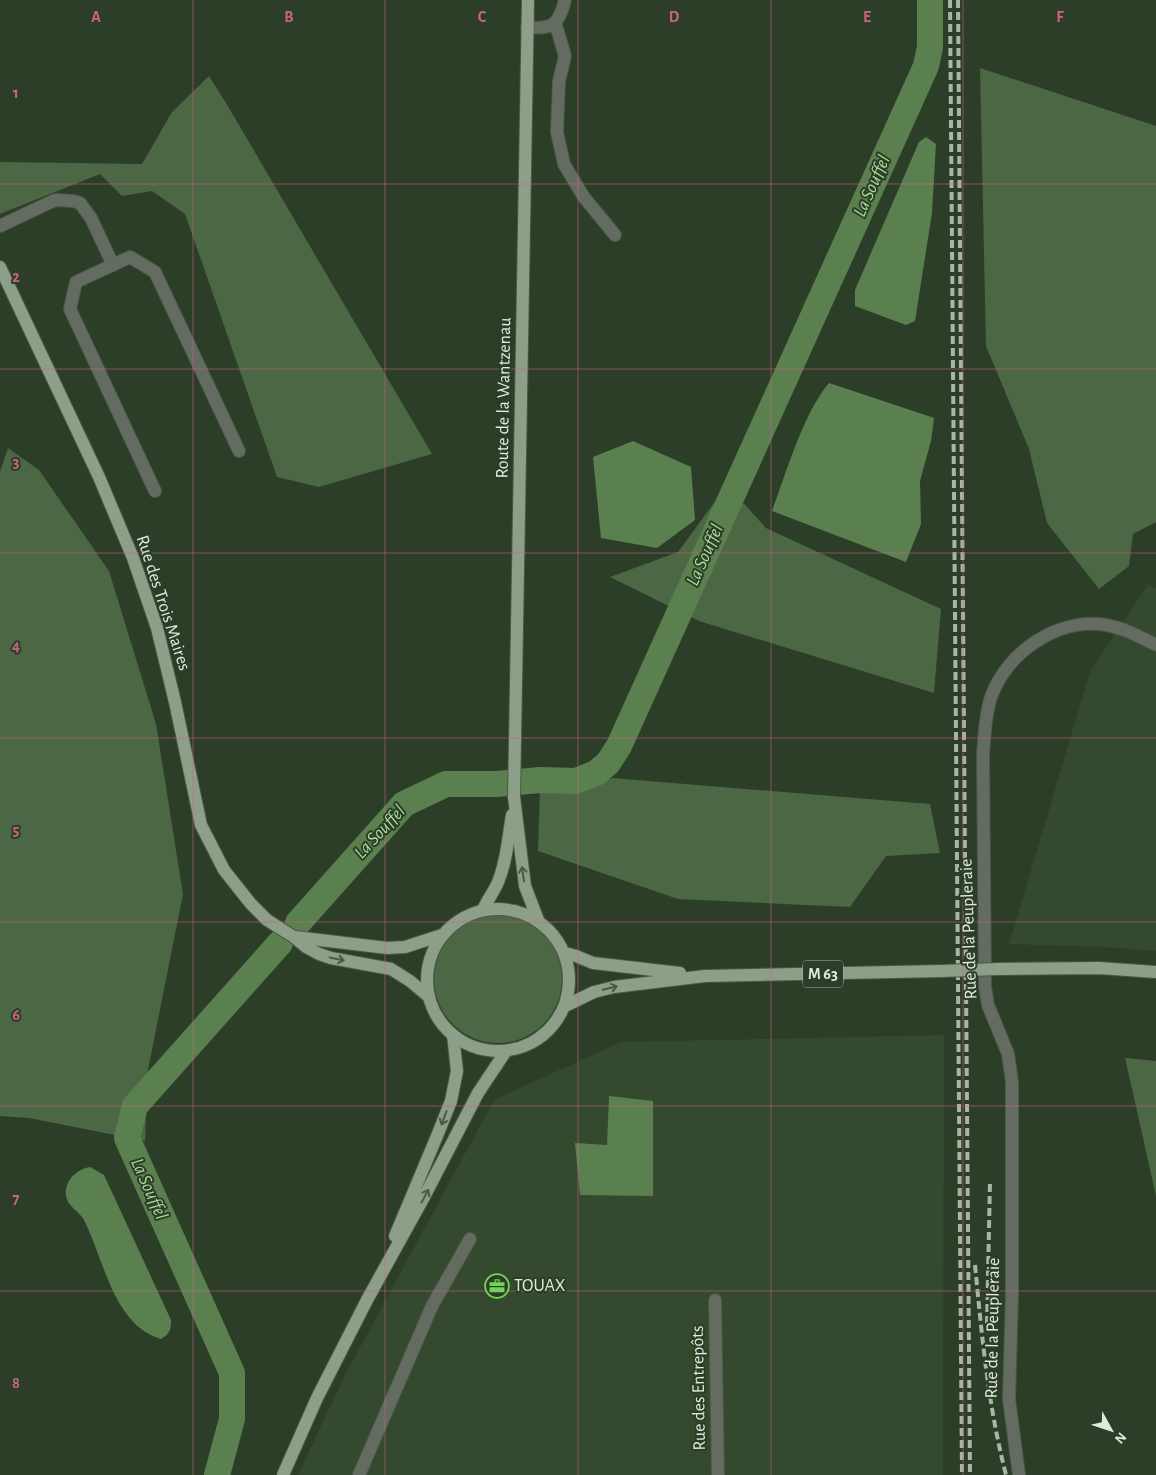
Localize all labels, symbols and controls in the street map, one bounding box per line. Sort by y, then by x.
text: A [91,9,101,25]
text: B [284,9,294,25]
text: C [478,9,487,25]
text: D [669,9,680,25]
text: E [863,9,871,25]
text: F [1056,9,1064,25]
text: 1 [13,85,19,101]
water label: La Souffel [850,152,894,220]
text: 2 [12,269,20,285]
street label: Route de la Wantzenau [494,317,514,479]
text: 3 [13,454,20,470]
water label: La Souffel [683,521,727,589]
street label: Rue des Trois Maires [133,533,193,673]
text: 4 [12,638,20,654]
water label: La Souffel [351,801,409,862]
text: 5 [13,822,20,838]
street label: Rue de la Peupleraie [958,858,980,1000]
one-way arrow [518,867,528,883]
one-way arrow [328,955,344,964]
road number: M 63 [803,961,843,988]
one-way arrow [601,983,617,992]
text: 6 [12,1007,20,1023]
one-way arrow [439,1110,448,1125]
water label: La Souffel [127,1155,171,1223]
one-way arrow [421,1189,430,1204]
text: 7 [13,1191,20,1207]
street label: Rue de la Peupleraie [983,1257,1003,1399]
office icon: TOUAX [484,1273,510,1299]
place label: TOUAX [514,1277,566,1295]
street label: Rue des Entrepôts [689,1325,709,1451]
text: 8 [12,1375,20,1391]
north arrow [1086,1405,1136,1455]
text: N [1112,1429,1129,1446]

